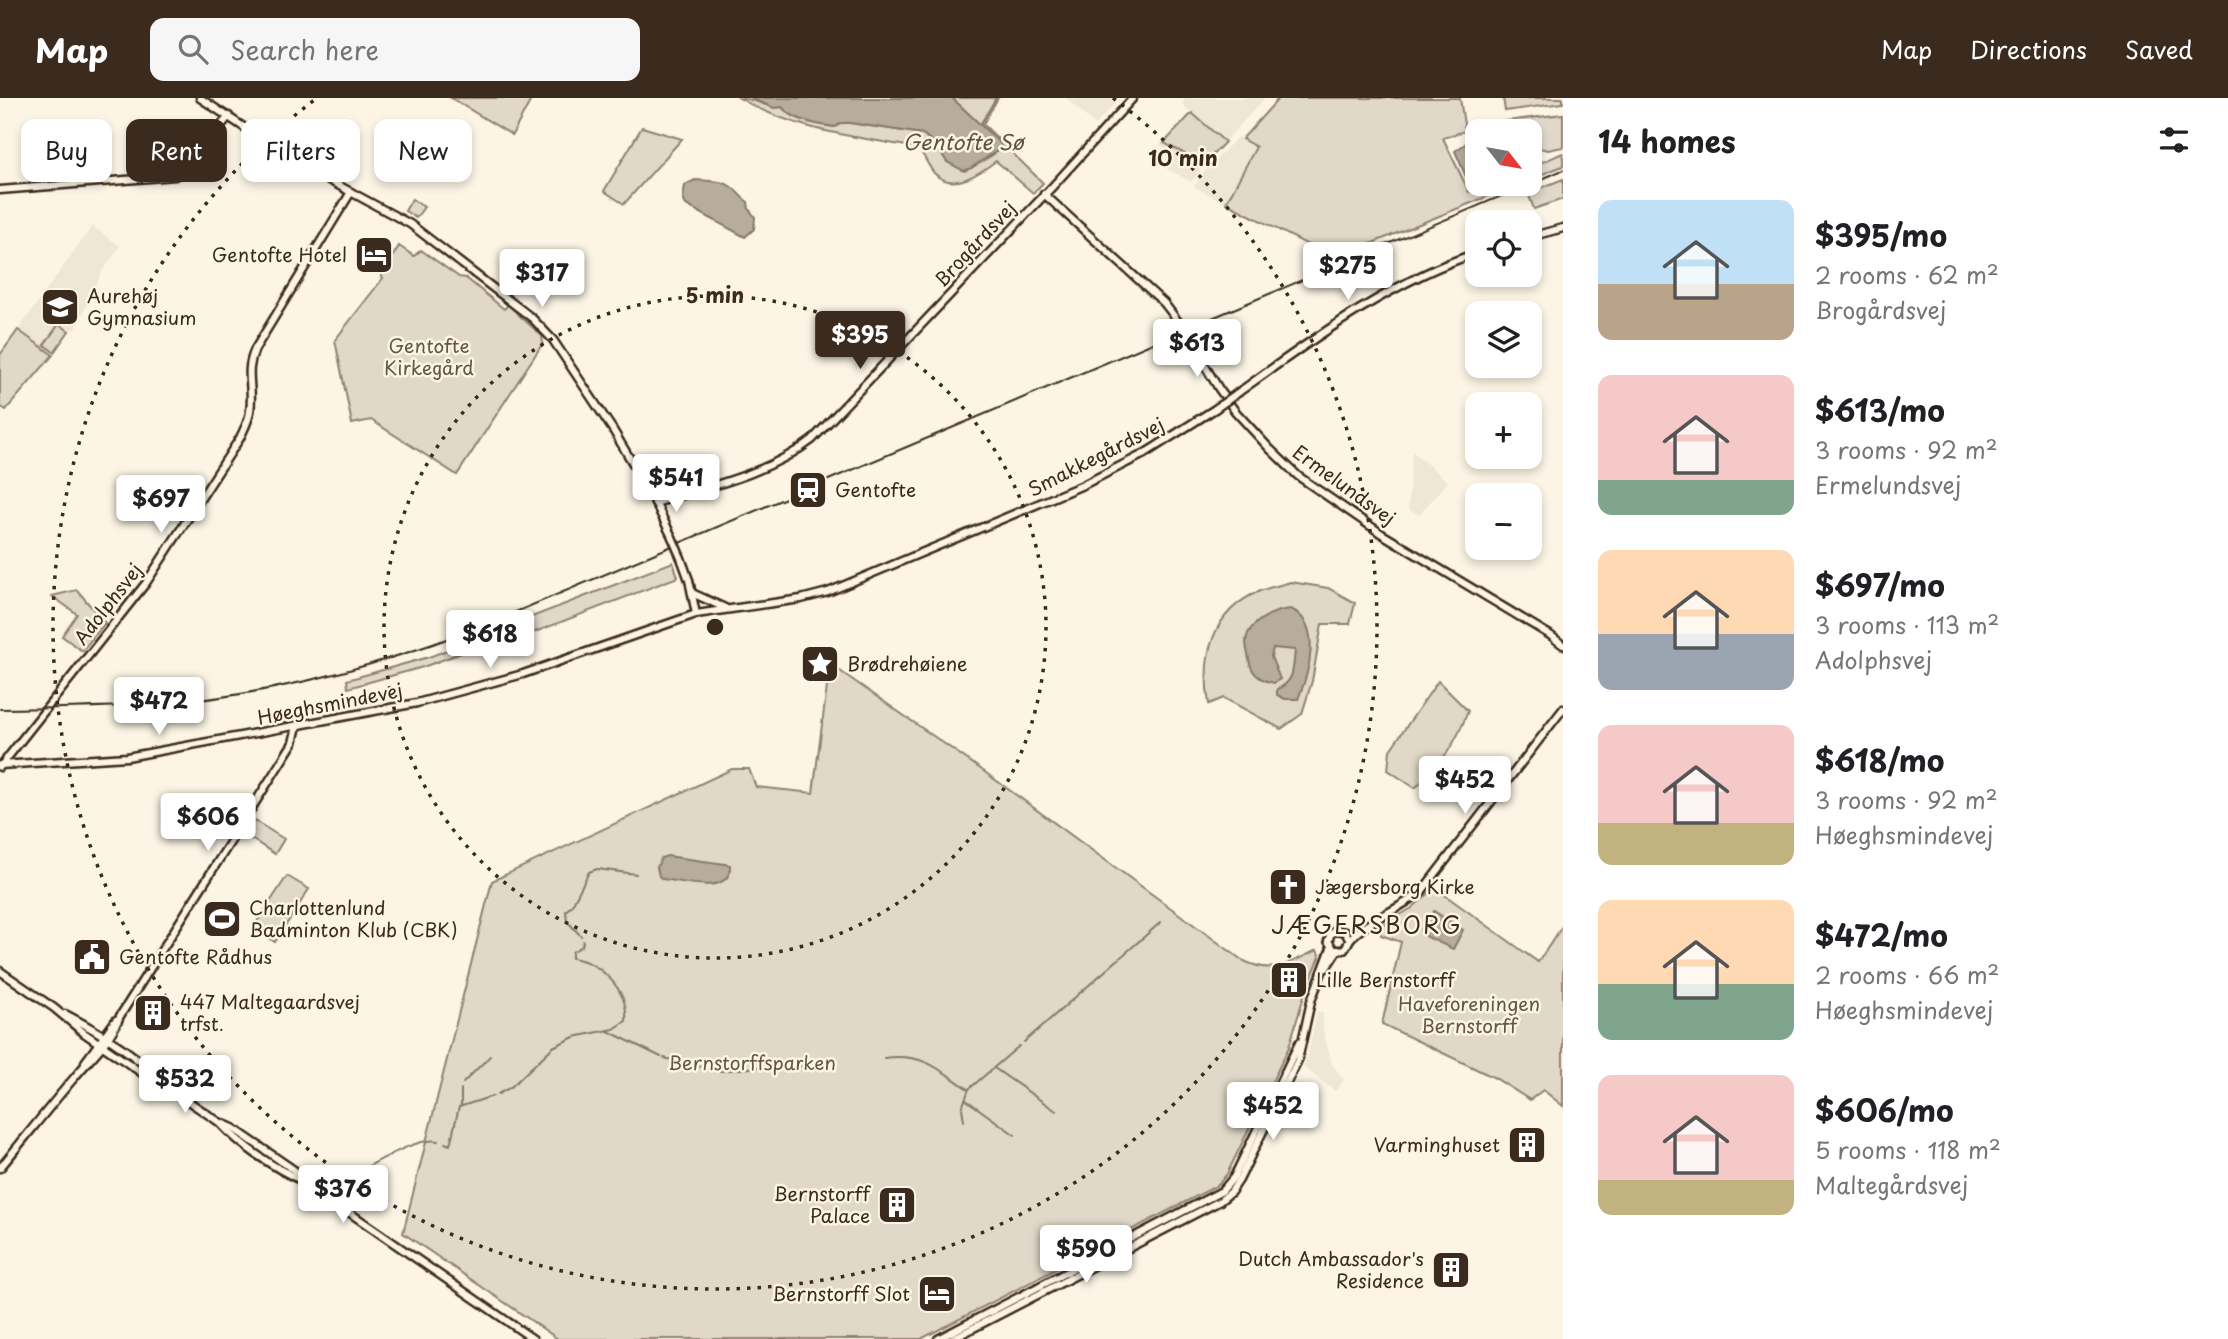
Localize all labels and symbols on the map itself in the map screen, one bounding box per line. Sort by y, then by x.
north arrow [1465,119,1542,196]
water label: Gentofte Sø [903,125,1027,157]
text: 10 min [1148,141,1218,173]
street label: Brogårdsvej [927,194,1021,292]
hotel icon: Gentofte Hotel [353,234,395,276]
place label: Gentofte Hotel [212,240,347,268]
pin: $275 [1307,242,1389,302]
pin: $317 [501,250,583,309]
text: 5 min [686,278,744,310]
place label: Aurehøj Gymnasium [87,281,196,331]
school or university icon: Aurehøj Gymnasium [39,286,81,328]
pin: $395 [819,312,901,371]
pin: $613 [1156,320,1238,379]
park label: Gentofte Kirkegård [384,331,474,381]
street label: Smakkegårdsvej [1023,410,1169,503]
street label: Ermelundsvej [1288,437,1402,531]
pin: $541 [635,454,717,514]
station icon: Gentofte [787,469,829,511]
place label: Gentofte [835,475,916,503]
pin: $697 [120,476,202,535]
street label: Adolphsvej [66,557,148,650]
pin: $618 [449,610,531,670]
centre of rings [703,615,727,639]
place icon: Brødrehøiene [799,643,841,685]
place label: Brødrehøiene [847,649,967,677]
street label: Høeghsmindevej [255,675,405,731]
pin: $472 [118,678,200,737]
pin: $452 [1424,756,1506,816]
pin: $606 [167,794,249,853]
church icon: Jægersborg Kirke [1267,866,1309,908]
place label: Jægersborg Kirke [1315,872,1475,900]
place label: Charlottenlund Badminton Klub (CBK) [249,893,458,943]
sports icon: Charlottenlund Badminton Klub (CBK) [201,898,243,940]
district label: JÆGERSBORG [1271,907,1463,942]
public building icon: Gentofte Rådhus [71,936,113,978]
place label: Gentofte Rådhus [119,942,272,970]
building icon: Lille Bernstorff [1268,959,1310,1001]
place label: Lille Bernstorff [1316,965,1456,993]
place label: 447 Maltegaardsvej trfst. [180,987,360,1037]
park label: Haveforeningen Bernstorff [1398,989,1540,1039]
building icon: 447 Maltegaardsvej trfst. [132,992,174,1034]
park label: Bernstorffsparken [668,1048,836,1076]
pin: $532 [144,1056,226,1115]
pin: $452 [1232,1082,1314,1142]
building icon: Varminghuset [1506,1124,1548,1166]
place label: Varminghuset [1374,1130,1500,1158]
pin: $376 [302,1166,384,1225]
place label: Bernstorff Palace [773,1179,871,1229]
building icon: Bernstorff Palace [876,1184,918,1226]
pin: $590 [1045,1226,1127,1285]
place label: Dutch Ambassador's Residence [1238,1244,1424,1294]
building icon: Dutch Ambassador's Residence [1430,1249,1472,1291]
hotel icon: Bernstorff Slot [916,1273,958,1315]
place label: Bernstorff Slot [772,1279,910,1307]

